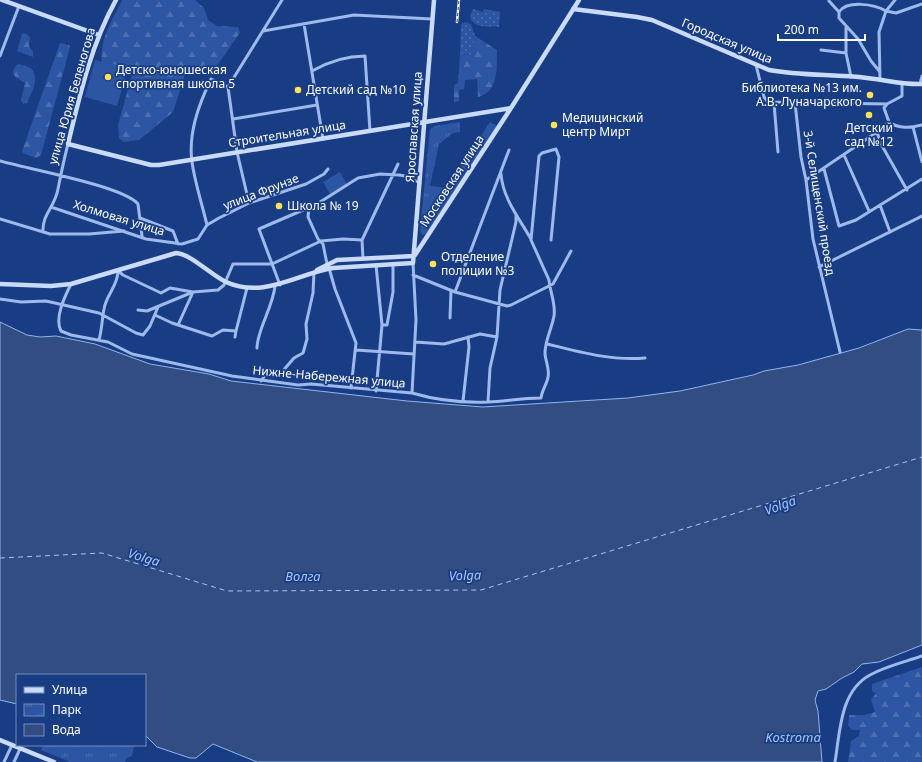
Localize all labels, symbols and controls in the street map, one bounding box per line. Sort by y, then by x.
street label: Городская улица [679,14,775,67]
scale bar [778,16,865,42]
text: 200 m [784,21,819,38]
street label: улица Юрия Беленогова [44,25,99,166]
place label: Детско-юношеская спортивная школа 5 [116,61,235,92]
street label: Ярославская улица [401,71,426,183]
marker: Детско-юношеская спортивная школа 5 [103,72,113,82]
place label: Библиотека №13 им. А.В. Луначарского [742,79,862,110]
place label: Детский сад №10 [306,81,406,98]
marker: Детский сад №10 [293,85,303,95]
marker: Библиотека №13 им. А.В. Луначарского [865,90,875,100]
place label: Медицинский центр Мирт [562,109,643,140]
marker: Детский сад №12 [864,110,874,120]
street label: Строительная улица [227,116,347,151]
place label: Детский сад №12 [845,119,894,150]
marker: Медицинский центр Мирт [549,120,559,130]
street label: 3-й Селищенский проезд [800,129,839,277]
street label: Московская улица [415,131,488,230]
street label: улица Фрунзе [221,169,301,214]
street label: Холмовая улица [71,196,167,240]
place label: Школа № 19 [287,197,359,214]
marker: Школа № 19 [274,201,284,211]
place label: Отделение полиции №3 [441,248,515,279]
marker: Отделение полиции №3 [428,259,438,269]
street label: Нижне-Набережная улица [252,361,406,392]
water label: Volga [762,491,799,519]
water label: Volga [126,544,163,571]
water label: Volga [448,565,482,585]
water label: Волга [285,567,321,585]
legend [16,674,146,746]
text: Улица [52,681,87,698]
text: Парк [52,701,82,718]
text: Вода [52,721,81,738]
water label: Kostroma [765,728,821,746]

